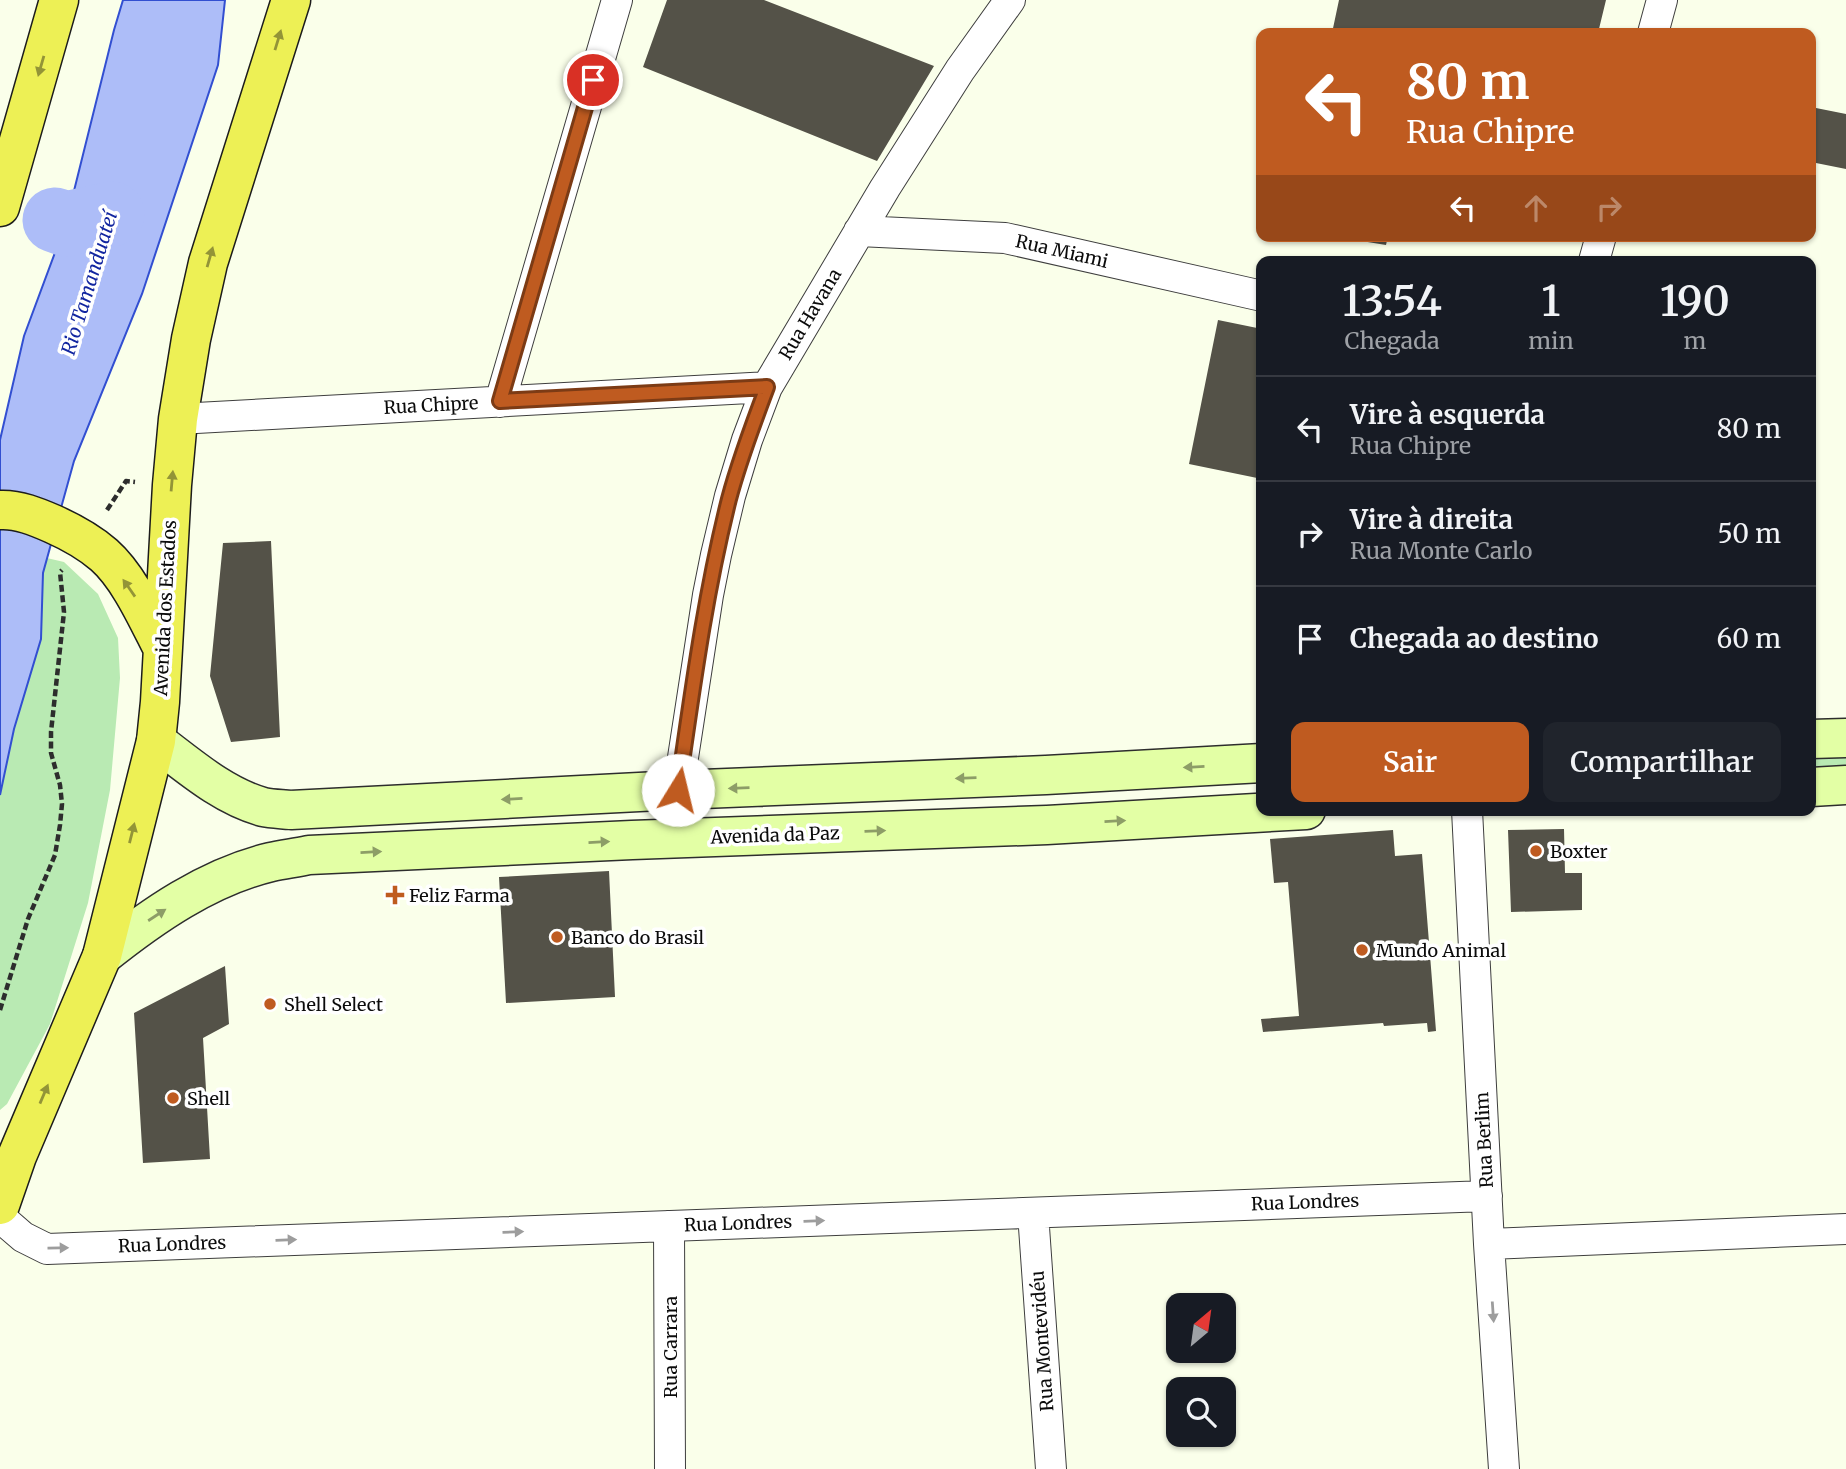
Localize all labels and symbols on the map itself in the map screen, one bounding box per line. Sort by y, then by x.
one-way arrow [274,30,284,51]
pin [563,50,623,110]
one-way arrow [35,55,45,76]
water label: Rio Tamanduateí [56,206,123,358]
street label: Rua Miami [1013,229,1111,273]
one-way arrow [206,247,216,268]
street label: Rua Havana [774,264,846,364]
street label: Rua Chipre [383,391,479,419]
one-way arrow [167,470,178,492]
street label: Avenida dos Estados [149,519,181,697]
one-way arrow [122,579,136,597]
position arrow [641,753,715,827]
one-way arrow [1182,762,1204,773]
one-way arrow [955,773,977,784]
one-way arrow [728,782,750,793]
one-way arrow [501,794,523,805]
one-way arrow [1105,815,1127,826]
one-way arrow [127,821,138,843]
street label: Avenida da Paz [709,821,840,849]
one-way arrow [864,826,886,837]
one-way arrow [588,836,610,847]
place label: Boxter [1550,840,1608,863]
marker: Boxter [1528,843,1544,859]
one-way arrow [361,847,383,858]
place label: Feliz Farma [409,884,510,907]
marker: Feliz Farma [387,887,403,903]
one-way arrow [147,908,166,921]
place label: Banco do Brasil [571,926,705,949]
marker: Banco do Brasil [549,929,565,945]
place label: Mundo Animal [1376,939,1506,962]
marker: Mundo Animal [1354,942,1370,958]
place label: Shell Select [284,993,383,1016]
marker: Shell Select [262,996,278,1012]
one-way arrow [39,1083,50,1104]
place label: Shell [187,1087,230,1110]
marker: Shell [165,1090,181,1106]
street label: Rua Berlim [1470,1091,1498,1189]
street label: Rua Londres [1251,1189,1360,1215]
street label: Rua Londres [684,1210,793,1236]
one-way arrow [803,1215,825,1226]
one-way arrow [502,1226,524,1237]
street label: Rua Londres [118,1231,227,1257]
one-way arrow [275,1234,297,1245]
one-way arrow [48,1242,70,1254]
street label: Rua Montevidéu [1026,1270,1058,1412]
north arrow [1166,1293,1236,1363]
street label: Rua Carrara [659,1295,682,1398]
one-way arrow [1488,1301,1499,1323]

